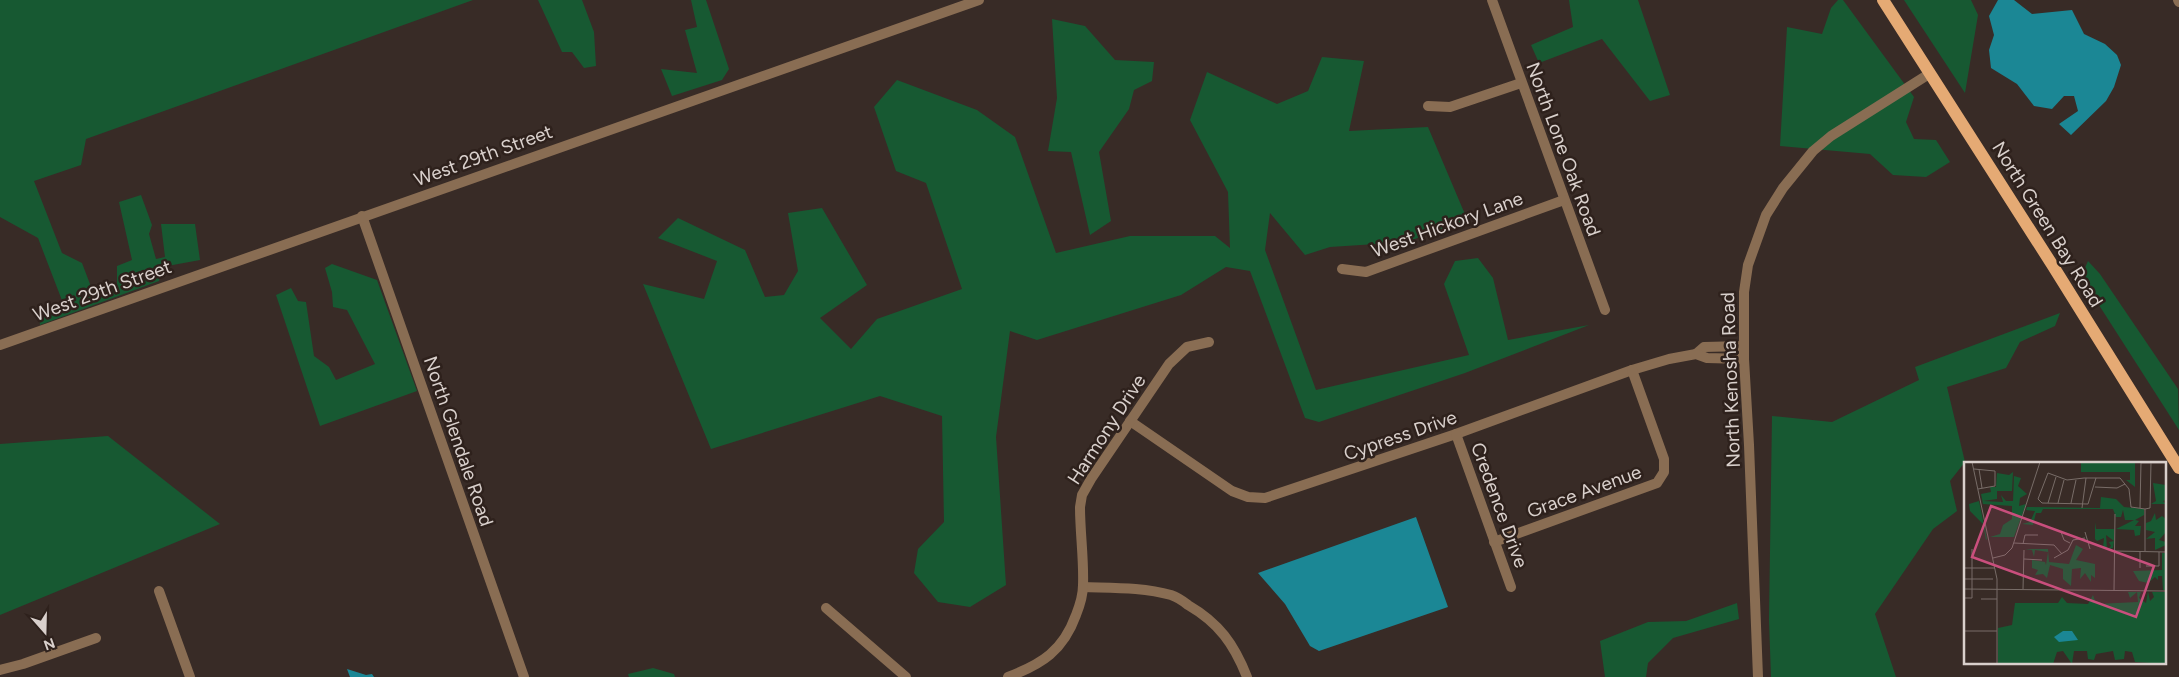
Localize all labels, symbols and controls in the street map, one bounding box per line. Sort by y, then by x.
street label: North Lone Oak Road [1521,59,1606,239]
street label: West 29th Street [411,120,556,191]
street label: North Green Bay Road [1987,137,2108,311]
street label: West Hickory Lane [1368,186,1526,263]
street label: West 29th Street [30,255,175,326]
street label: North Kenosha Road [1716,292,1745,468]
street label: North Glendale Road [419,353,498,529]
street label: Harmony Drive [1062,370,1151,489]
street label: Cypress Drive [1341,405,1460,466]
street label: Credence Drive [1466,439,1533,571]
street label: Grace Avenue [1524,460,1645,523]
inset map [1964,462,2166,664]
north arrow [20,607,70,657]
text: N [41,634,57,654]

